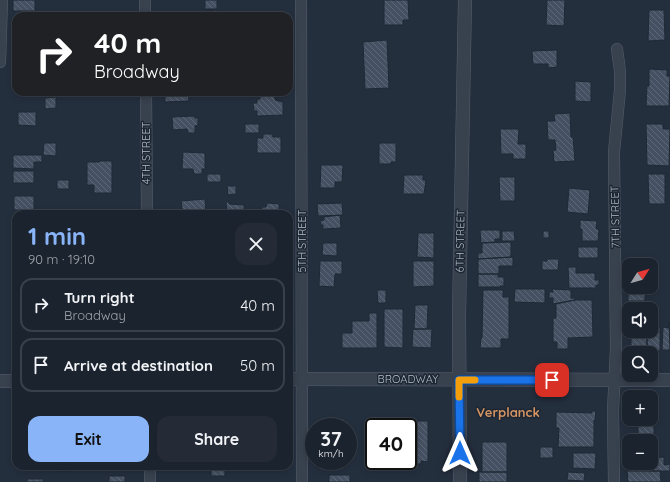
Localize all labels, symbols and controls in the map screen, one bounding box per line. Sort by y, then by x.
text: 40 m [94,25,161,60]
icon: right [28,28,80,80]
text: Broadway [94,60,180,83]
street label: 4TH STREET [139,121,153,184]
street label: 7TH STREET [607,185,623,248]
street label: 5TH STREET [295,209,309,272]
street label: 6TH STREET [452,209,468,273]
text: 1 min [28,221,86,251]
button: close [235,223,277,265]
text: 90 m · 19:10 [28,251,95,267]
north arrow [622,258,658,294]
map controls [622,258,658,470]
text: Turn right [64,288,135,307]
icon: right [30,294,52,316]
text: 40 m [240,296,275,315]
button: sound [622,302,658,338]
text: Broadway [64,307,126,323]
button: search [622,346,658,382]
icon: arrive [30,354,52,376]
text: Arrive at destination [64,356,213,375]
text: 50 m [240,356,275,375]
pin [535,363,569,397]
icon: arrive [541,369,563,391]
street label: BROADWAY [378,372,438,386]
button: + [622,390,658,426]
district label: Verplanck [476,404,540,420]
button: Exit [28,416,149,462]
button: Share [157,416,277,462]
speed limit sign: 40 [365,418,417,470]
text: 37 [320,426,342,451]
position arrow [439,432,481,474]
button: − [622,434,658,470]
text: km/h [318,447,344,460]

